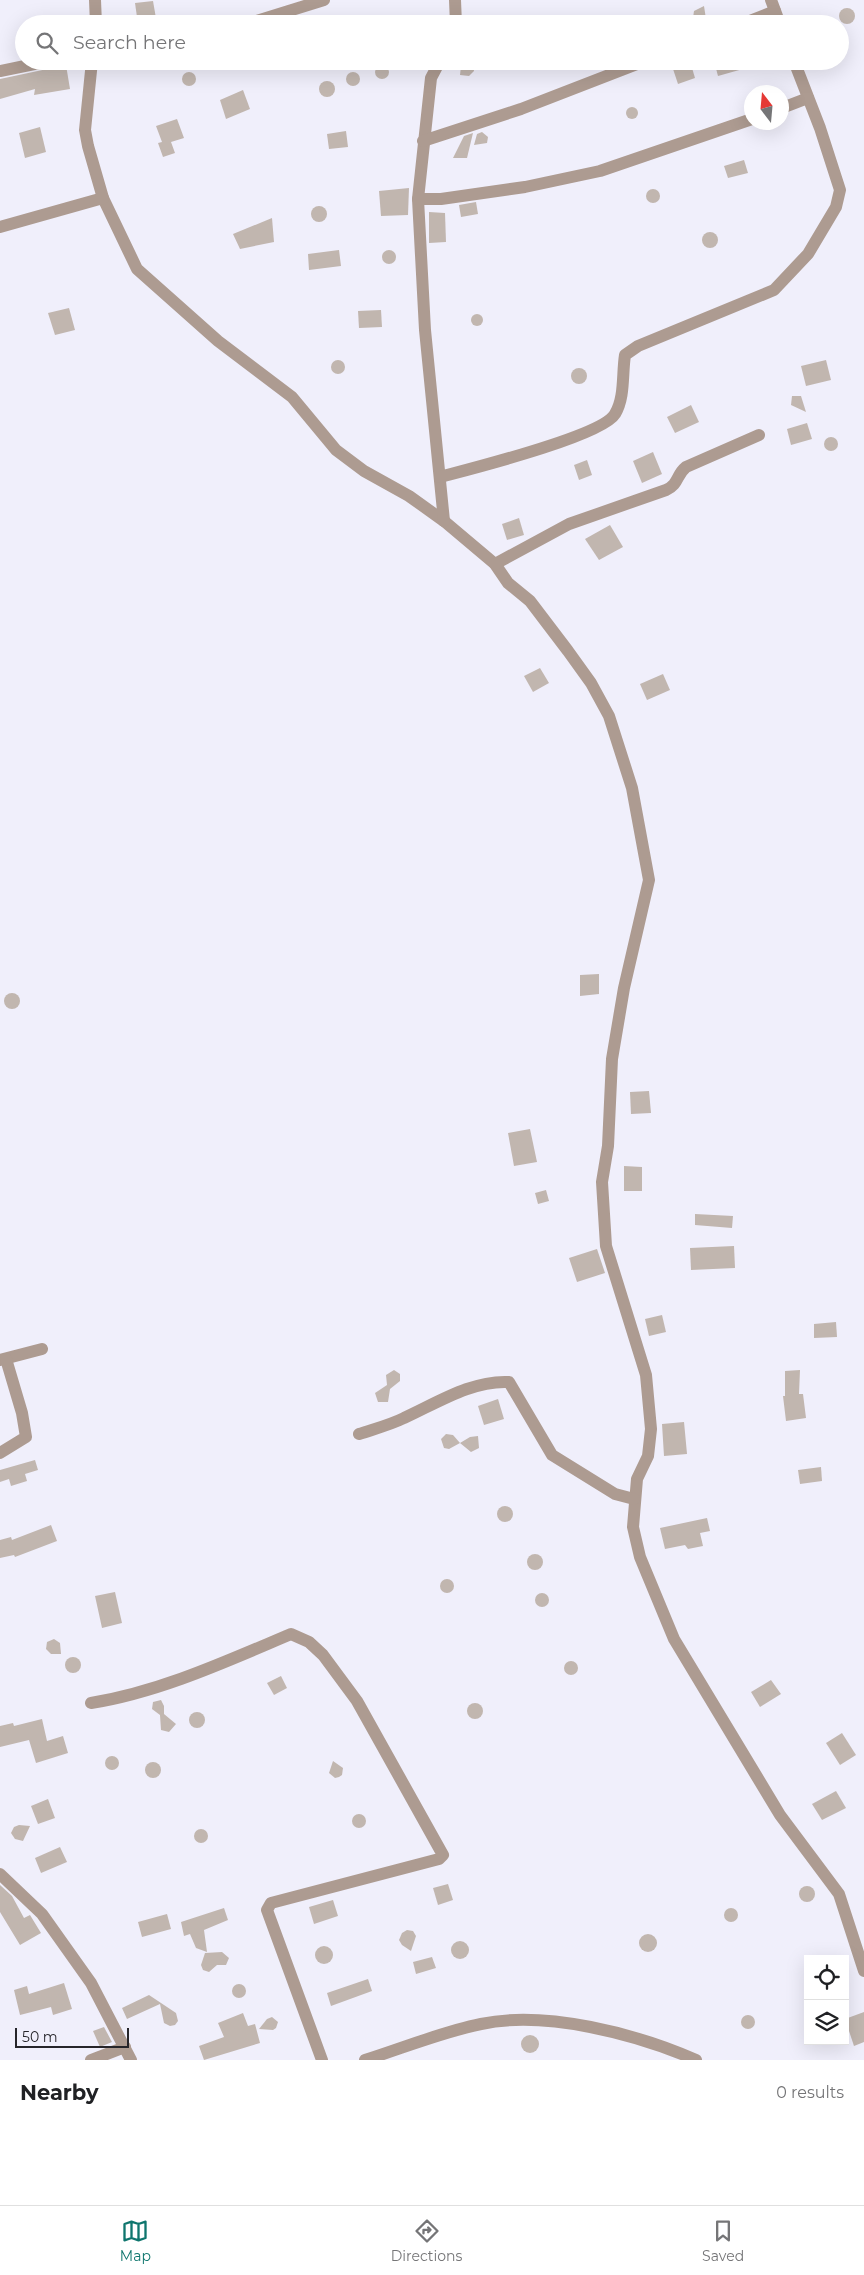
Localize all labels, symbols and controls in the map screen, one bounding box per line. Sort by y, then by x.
search box [15,15,849,70]
icon: search [33,29,61,57]
text: Search here [73,31,186,54]
north arrow [744,85,789,130]
map controls [804,1955,849,2045]
button: locate [804,1955,849,2000]
button: layers [804,2000,849,2045]
scale bar [15,2025,129,2048]
text: 50 m [22,2028,58,2046]
text: Nearby [20,2080,99,2105]
text: 0 results [776,2083,844,2102]
tab: Map [120,2217,151,2265]
tab: Directions [391,2217,462,2265]
tab: Saved [702,2217,744,2265]

